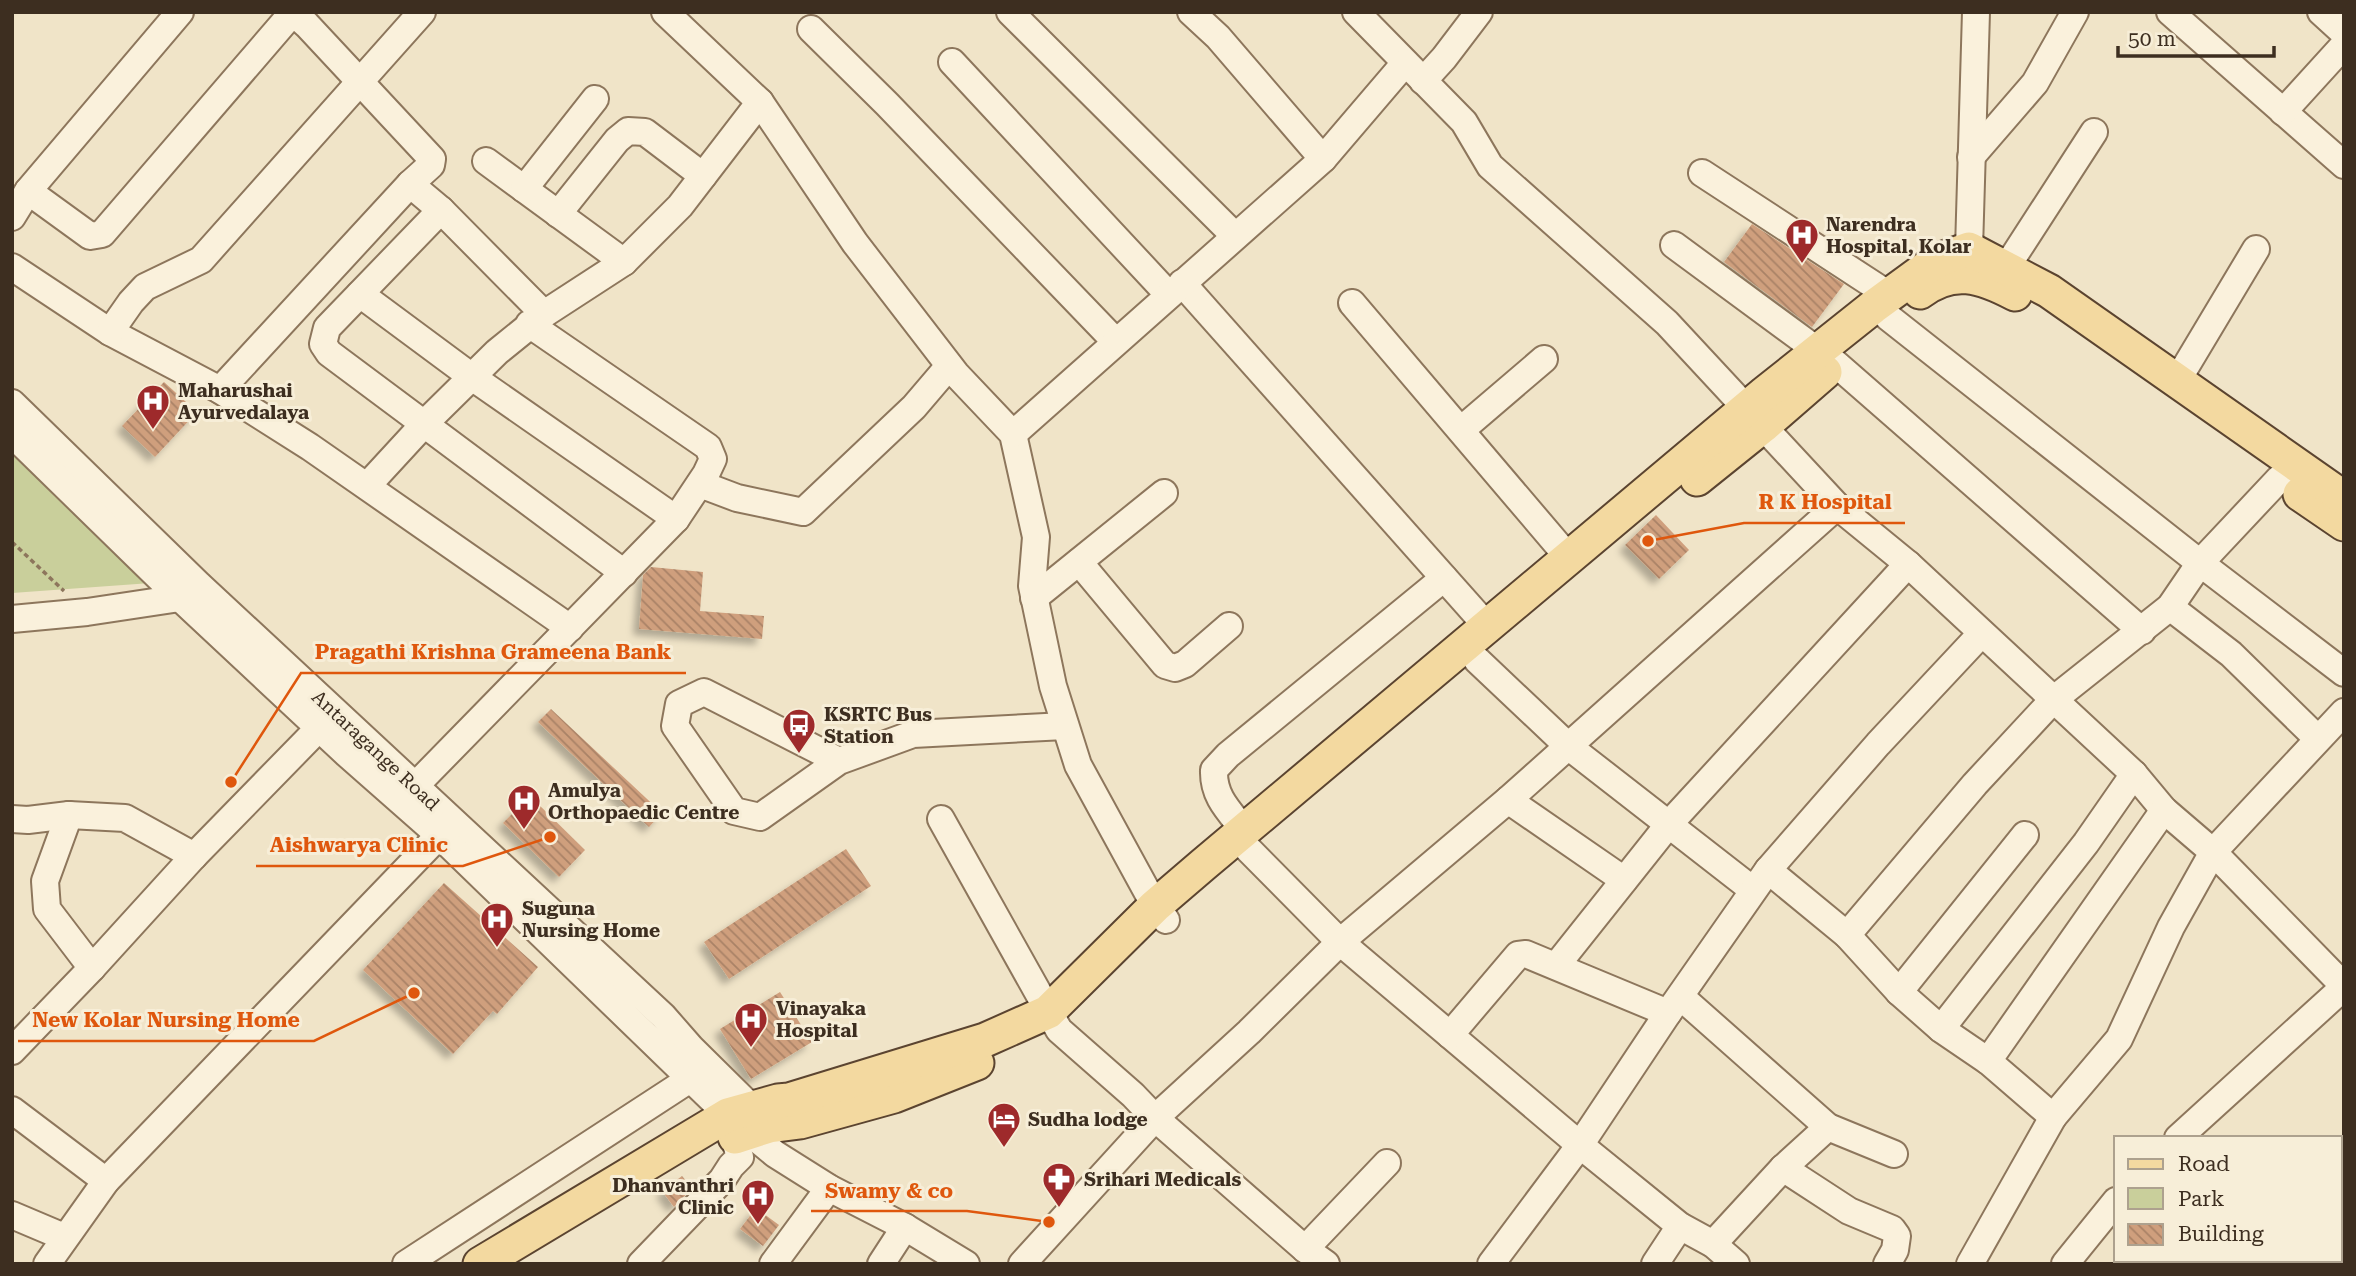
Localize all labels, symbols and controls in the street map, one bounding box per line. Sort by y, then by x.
scale bar [2118,14,2274,58]
text: 50 m [2128,27,2176,51]
place label: Narendra Hospital, Kolar [1826,213,1972,258]
hospital icon: Narendra Hospital, Kolar [1783,216,1821,265]
place label: Maharushai Ayurvedalaya [178,379,309,424]
hospital icon: Maharushai Ayurvedalaya [134,382,172,431]
callout: R K Hospital [1744,481,1905,523]
text: R K Hospital [1758,490,1892,514]
callout: Pragathi Krishna Grameena Bank [301,631,686,673]
text: Pragathi Krishna Grameena Bank [315,640,672,664]
street label: Antaragange Road [307,685,444,815]
place label: KSRTC Bus Station [824,703,932,748]
bus stop icon: KSRTC Bus Station [780,706,818,755]
place label: Amulya Orthopaedic Centre [548,779,739,824]
hospital icon: Amulya Orthopaedic Centre [505,782,543,831]
callout: Aishwarya Clinic [256,824,463,866]
text: Aishwarya Clinic [270,833,448,857]
place label: Suguna Nursing Home [522,897,660,942]
hospital icon: Suguna Nursing Home [478,900,516,949]
place label: Vinayaka Hospital [776,997,866,1042]
callout: New Kolar Nursing Home [18,999,314,1041]
hospital icon: Vinayaka Hospital [732,1000,770,1049]
text: New Kolar Nursing Home [32,1008,300,1032]
hotel icon: Sudha lodge [985,1100,1023,1149]
place label: Sudha lodge [1028,1108,1148,1131]
legend [2114,1136,2342,1262]
text: Road [2178,1152,2230,1176]
pharmacy icon: Srihari Medicals [1040,1160,1078,1209]
place label: Srihari Medicals [1084,1168,1241,1191]
callout: Swamy & co [811,1169,967,1211]
place label: Dhanvanthri Clinic [612,1174,734,1219]
hospital icon: Dhanvanthri Clinic [739,1177,777,1226]
text: Swamy & co [825,1179,953,1203]
text: Park [2178,1187,2224,1211]
text: Building [2178,1222,2264,1246]

